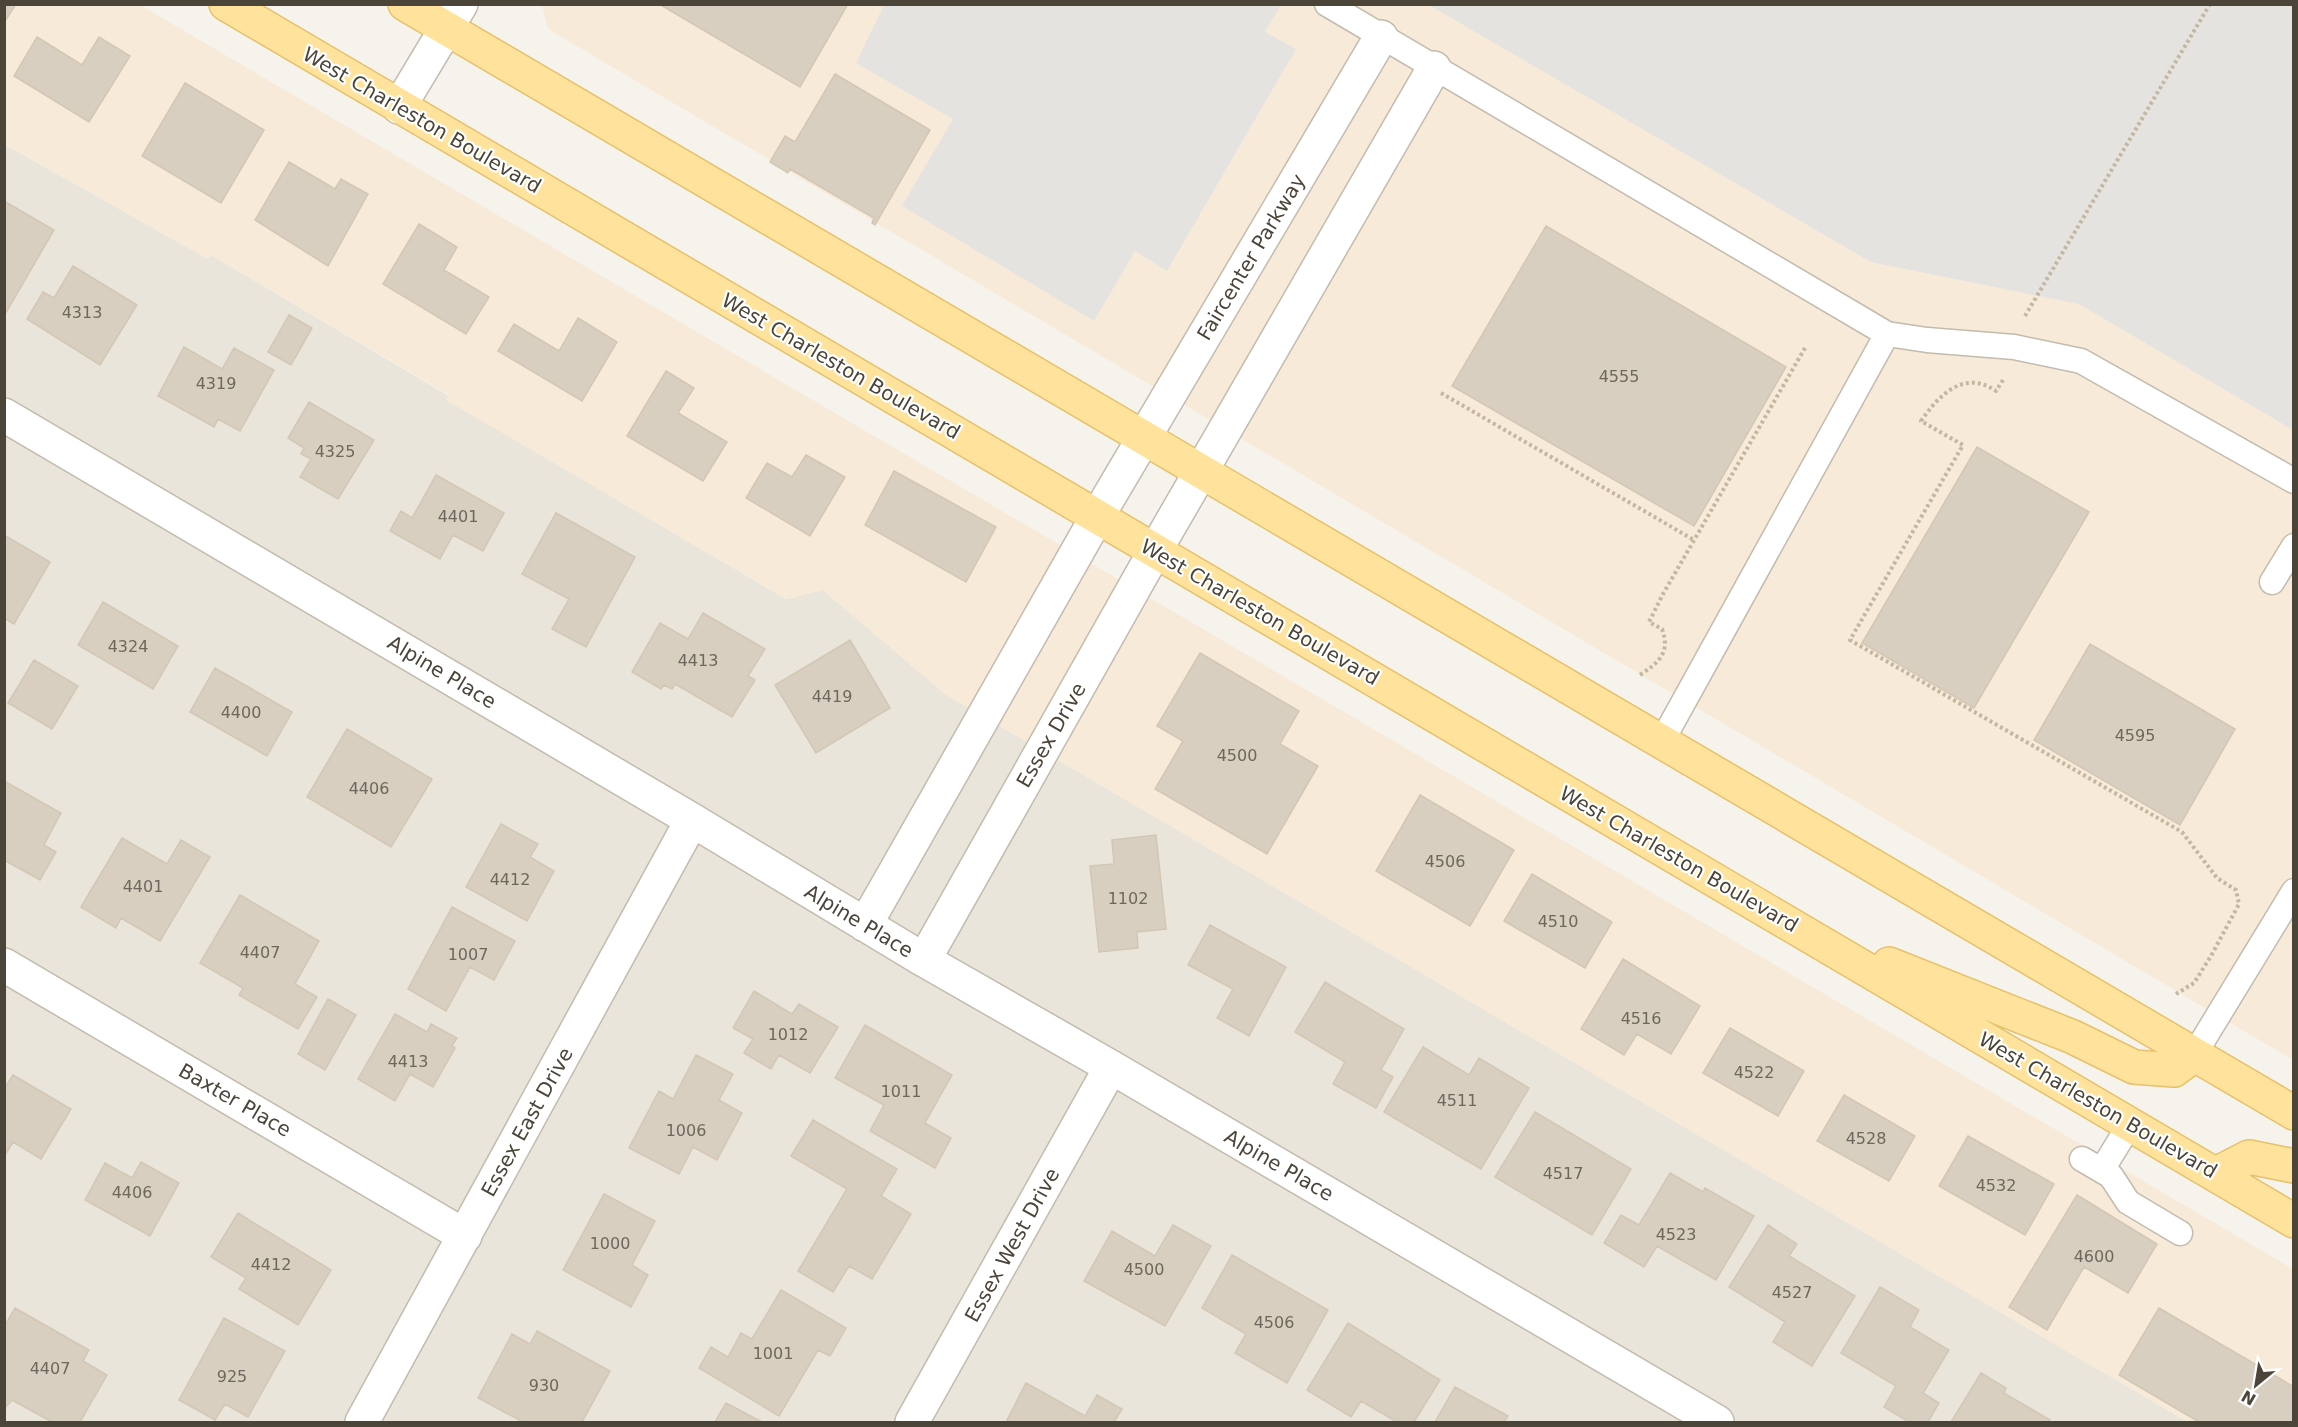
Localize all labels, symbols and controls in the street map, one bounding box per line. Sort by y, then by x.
street label: West Charleston Boulevard [299,42,545,198]
street label: Faircenter Parkway [1192,169,1310,344]
street label: West Charleston Boulevard [718,288,964,444]
house number: 4313 [62,303,102,322]
house number: 4555 [1599,367,1639,386]
house number: 4319 [196,374,236,393]
house number: 4325 [315,442,355,461]
house number: 4401 [438,507,478,526]
street label: West Charleston Boulevard [1137,534,1383,690]
street label: Alpine Place [384,630,500,714]
house number: 4324 [108,637,148,656]
house number: 4413 [678,651,718,670]
street label: Essex Drive [1011,678,1091,792]
house number: 4419 [812,687,852,706]
house number: 4400 [221,703,261,722]
house number: 4595 [2115,726,2155,745]
house number: 4500 [1217,746,1257,765]
house number: 4406 [349,779,389,798]
street label: West Charleston Boulevard [1556,781,1802,937]
house number: 4506 [1425,852,1465,871]
house number: 4412 [490,870,530,889]
house number: 4401 [123,877,163,896]
street label: Alpine Place [801,879,917,963]
house number: 1102 [1108,889,1148,908]
house number: 4510 [1538,912,1578,931]
house number: 4407 [240,943,280,962]
house number: 1007 [448,945,488,964]
house number: 4516 [1621,1009,1661,1028]
house number: 1012 [768,1025,808,1044]
street label: West Charleston Boulevard [1975,1027,2221,1183]
street label: Essex East Drive [476,1043,578,1201]
house number: 4413 [388,1052,428,1071]
street label: Baxter Place [175,1058,295,1142]
house number: 4522 [1734,1063,1774,1082]
house number: 1011 [881,1082,921,1101]
house number: 4511 [1437,1091,1477,1110]
house number: 1006 [666,1121,706,1140]
street label: Alpine Place [1220,1124,1338,1206]
house number: 4528 [1846,1129,1886,1148]
street label: Essex West Drive [960,1164,1064,1326]
house number: 4517 [1543,1164,1583,1183]
house number: 4532 [1976,1176,2016,1195]
house number: 4406 [112,1183,152,1202]
house number: 4523 [1656,1225,1696,1244]
house number: 1000 [590,1234,630,1253]
house number: 4600 [2074,1247,2114,1266]
house number: 4412 [251,1255,291,1274]
house number: 4500 [1124,1260,1164,1279]
house number: 4527 [1772,1283,1812,1302]
house number: 4506 [1254,1313,1294,1332]
house number: 1001 [753,1344,793,1363]
north arrow [2226,1355,2286,1415]
house number: 4407 [30,1359,70,1378]
house number: 925 [217,1367,247,1386]
house number: 930 [529,1376,559,1395]
text: N [2238,1386,2259,1409]

